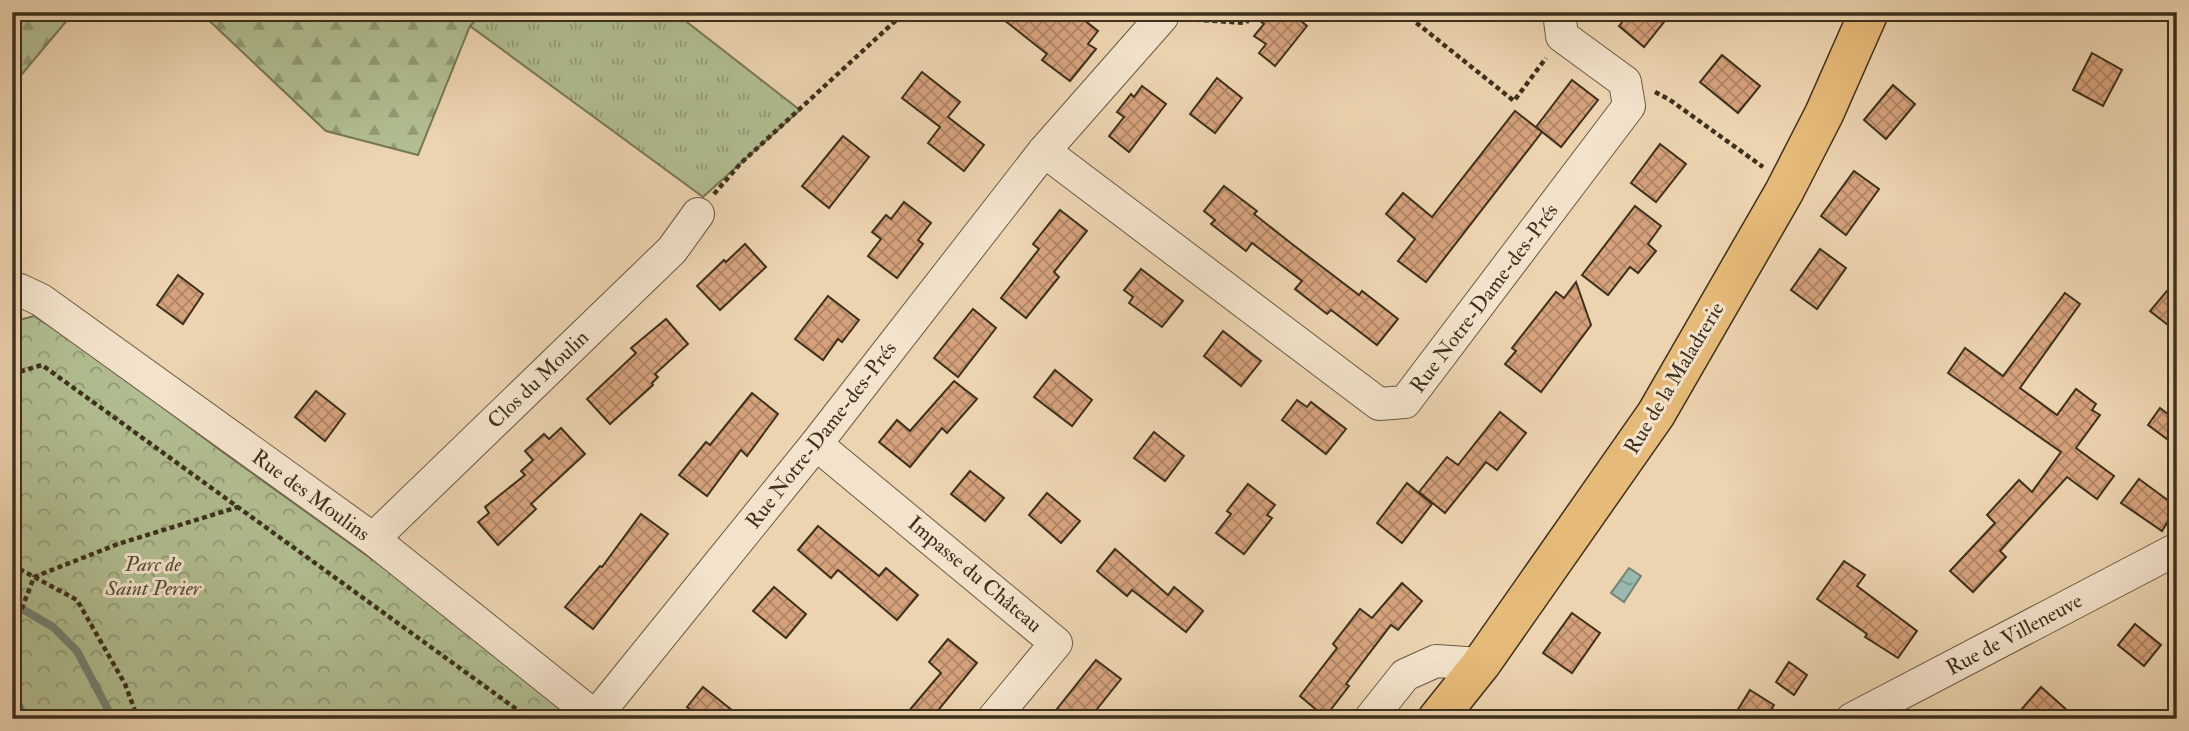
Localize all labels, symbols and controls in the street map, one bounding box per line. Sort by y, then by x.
street label: Rue Notre-Dame-des-Prés [1404,198,1564,398]
street label: Rue de la Maladrerie [1618,297,1731,459]
street label: Clos du Moulin [482,324,595,434]
street label: Rue Notre-Dame-des-Prés [740,336,903,534]
street label: Rue des Moulins [246,443,375,547]
street label: Impasse du Château [902,510,1048,639]
park label: Parc de Saint Perier [104,551,202,602]
street label: Rue de Villeneuve [1942,587,2087,682]

